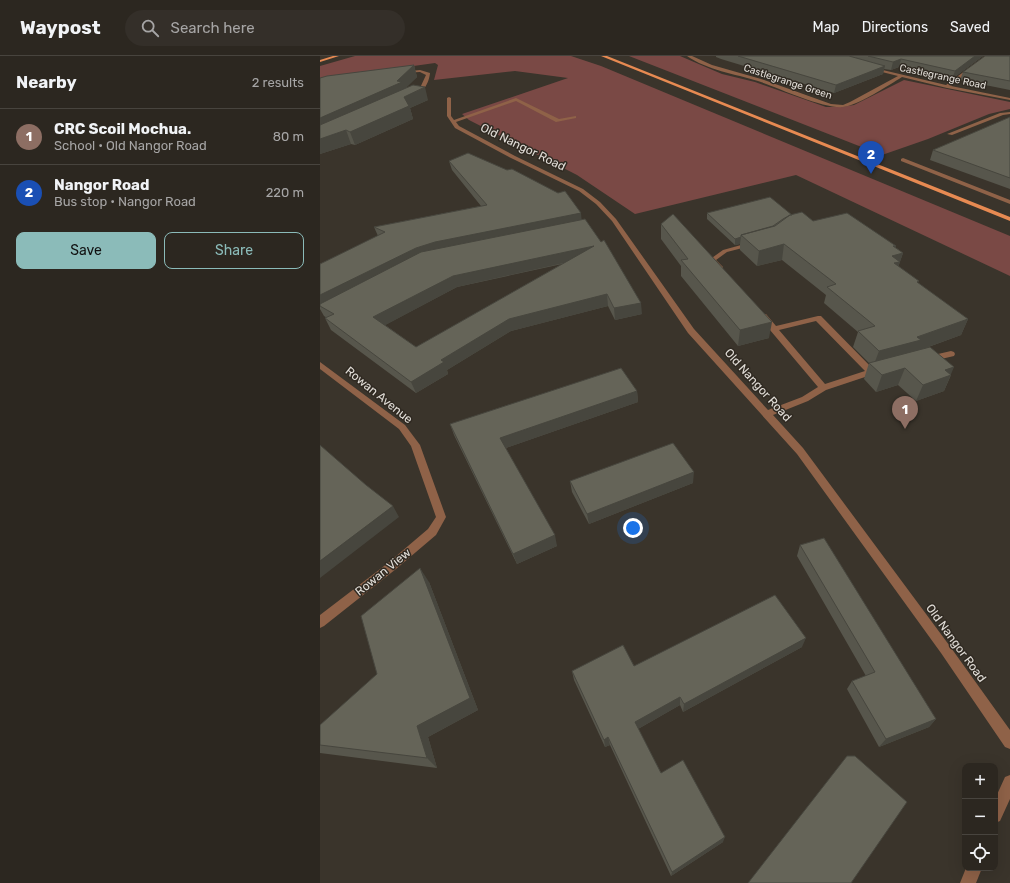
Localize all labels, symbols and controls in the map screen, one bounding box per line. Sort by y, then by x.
search box [125,10,405,46]
text: Waypost [20,16,101,39]
icon: search [139,17,161,39]
text: Search here [171,19,255,37]
text: Map [813,19,840,36]
text: Directions [862,19,928,36]
text: Saved [950,19,990,36]
street label: Castlegrange Green [742,62,833,102]
street label: Castlegrange Road [898,62,987,92]
text: Nearby [16,72,77,92]
text: 2 results [252,75,304,90]
text: CRC Scoil Mochua. [54,120,191,138]
street label: Old Nangor Road [478,120,568,174]
text: 1 [26,129,32,144]
text: 80 m [273,129,304,144]
text: School · Old Nangor Road [54,138,207,153]
pin: 2 [858,141,884,174]
text: Nangor Road [54,176,149,194]
text: 2 [25,185,33,200]
text: 220 m [266,185,304,200]
text: Bus stop · Nangor Road [54,194,196,209]
button: Save [16,232,156,269]
button: Share [164,232,304,269]
street label: Old Nangor Road [722,346,794,424]
street label: Rowan Avenue [343,364,416,427]
pin: 1 [892,396,918,429]
your location [623,518,643,538]
street label: Rowan View [352,545,414,599]
street label: Old Nangor Road [923,601,989,685]
map controls [962,763,998,871]
button: + [962,763,998,799]
button: − [962,799,998,835]
button: locate [962,835,998,871]

